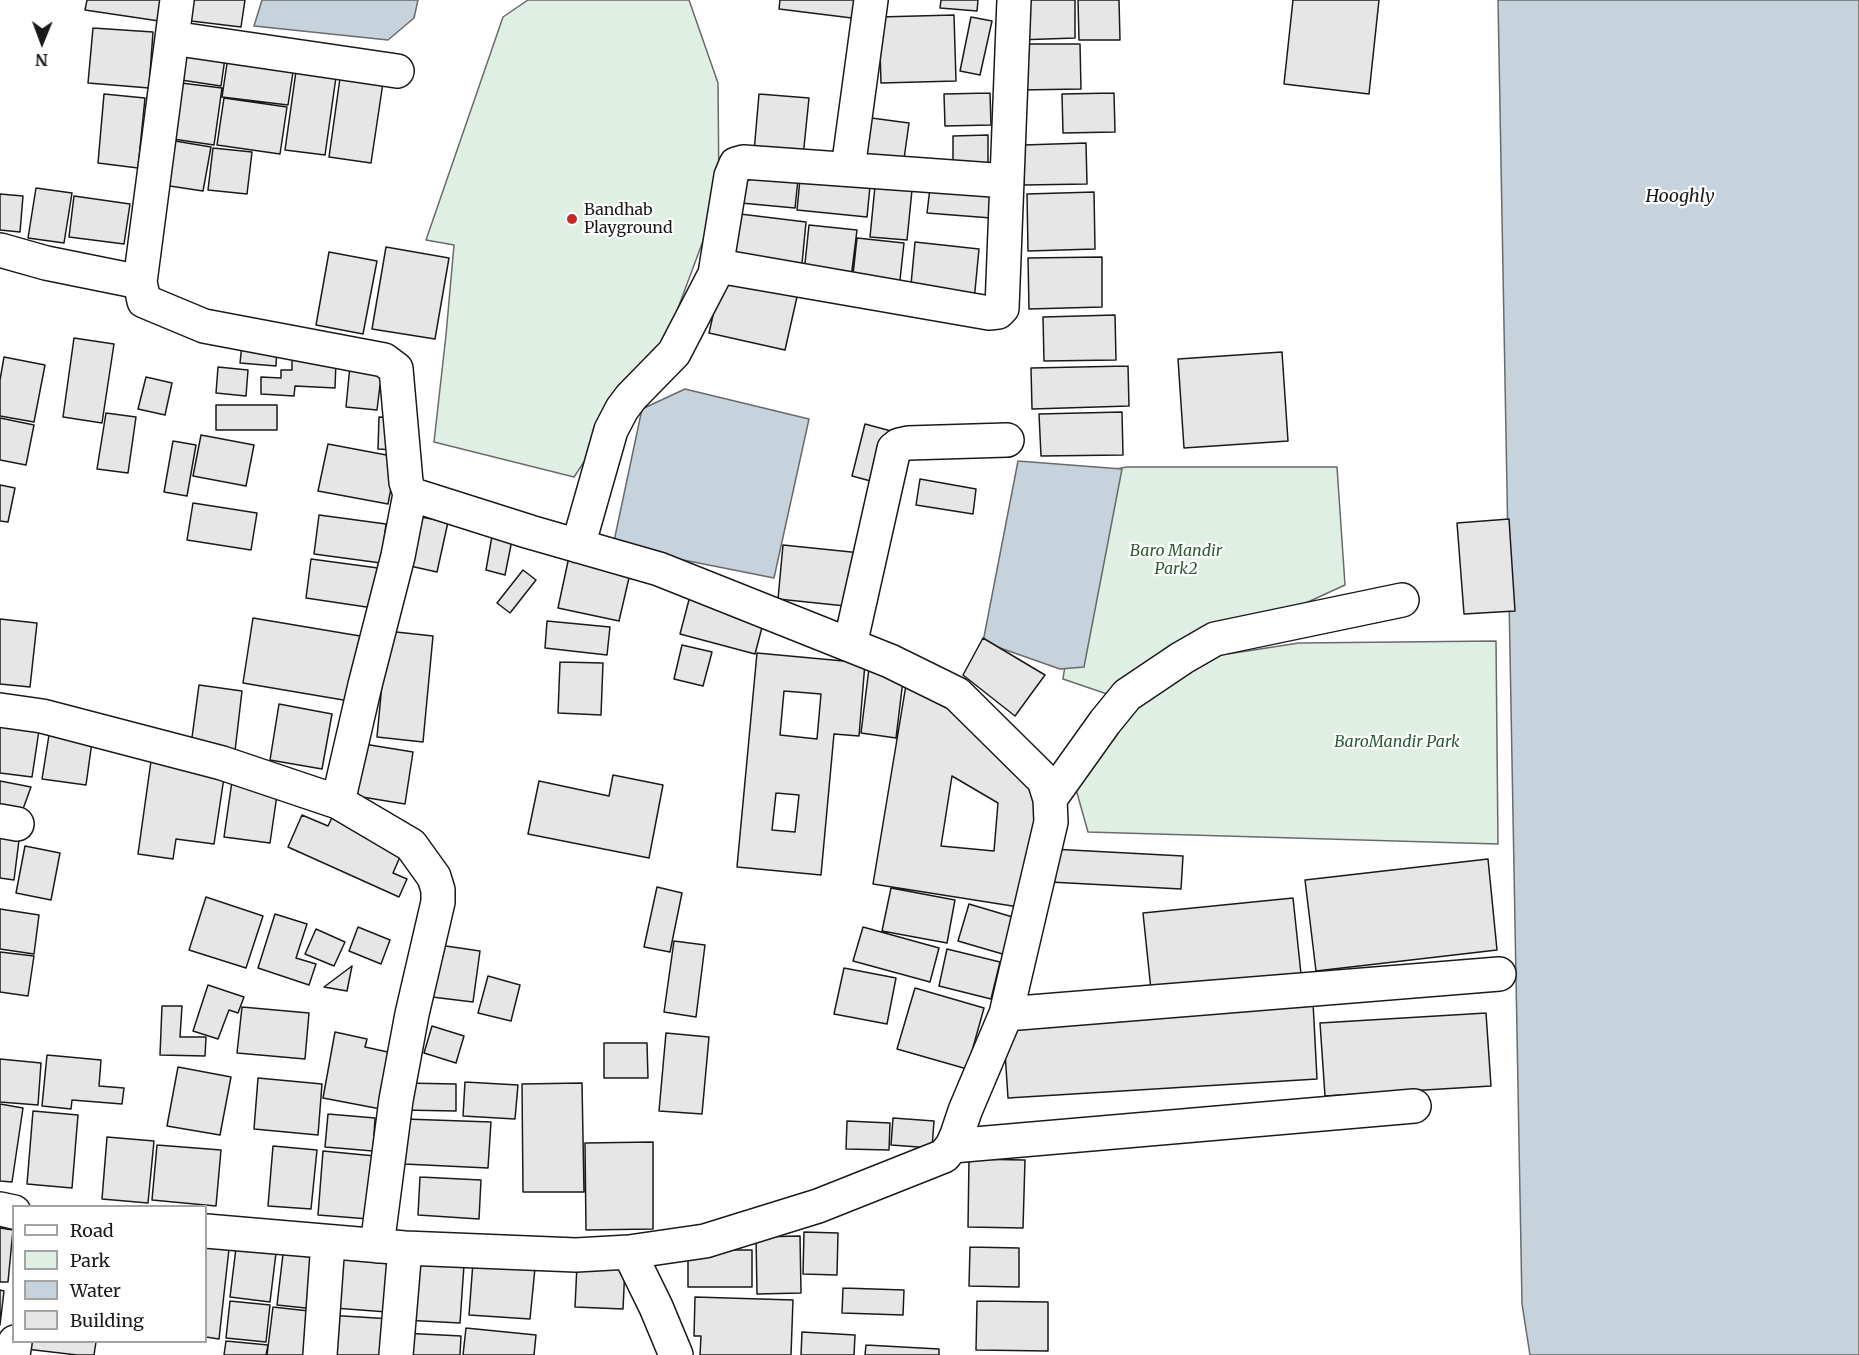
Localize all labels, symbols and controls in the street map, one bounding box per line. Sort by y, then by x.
north arrow [12,12,72,72]
text: N [35,50,48,70]
water label: Hooghly [1645,186,1715,208]
place label: Bandhab Playground [584,200,673,238]
marker: Bandhab Playground [565,212,579,226]
park label: Baro Mandir Park2 [1130,541,1222,579]
park label: BaroMandir Park [1334,732,1460,752]
legend [12,1205,207,1343]
text: Road [70,1219,114,1242]
text: Park [70,1249,110,1272]
text: Water [70,1279,121,1302]
text: Building [70,1309,144,1332]

